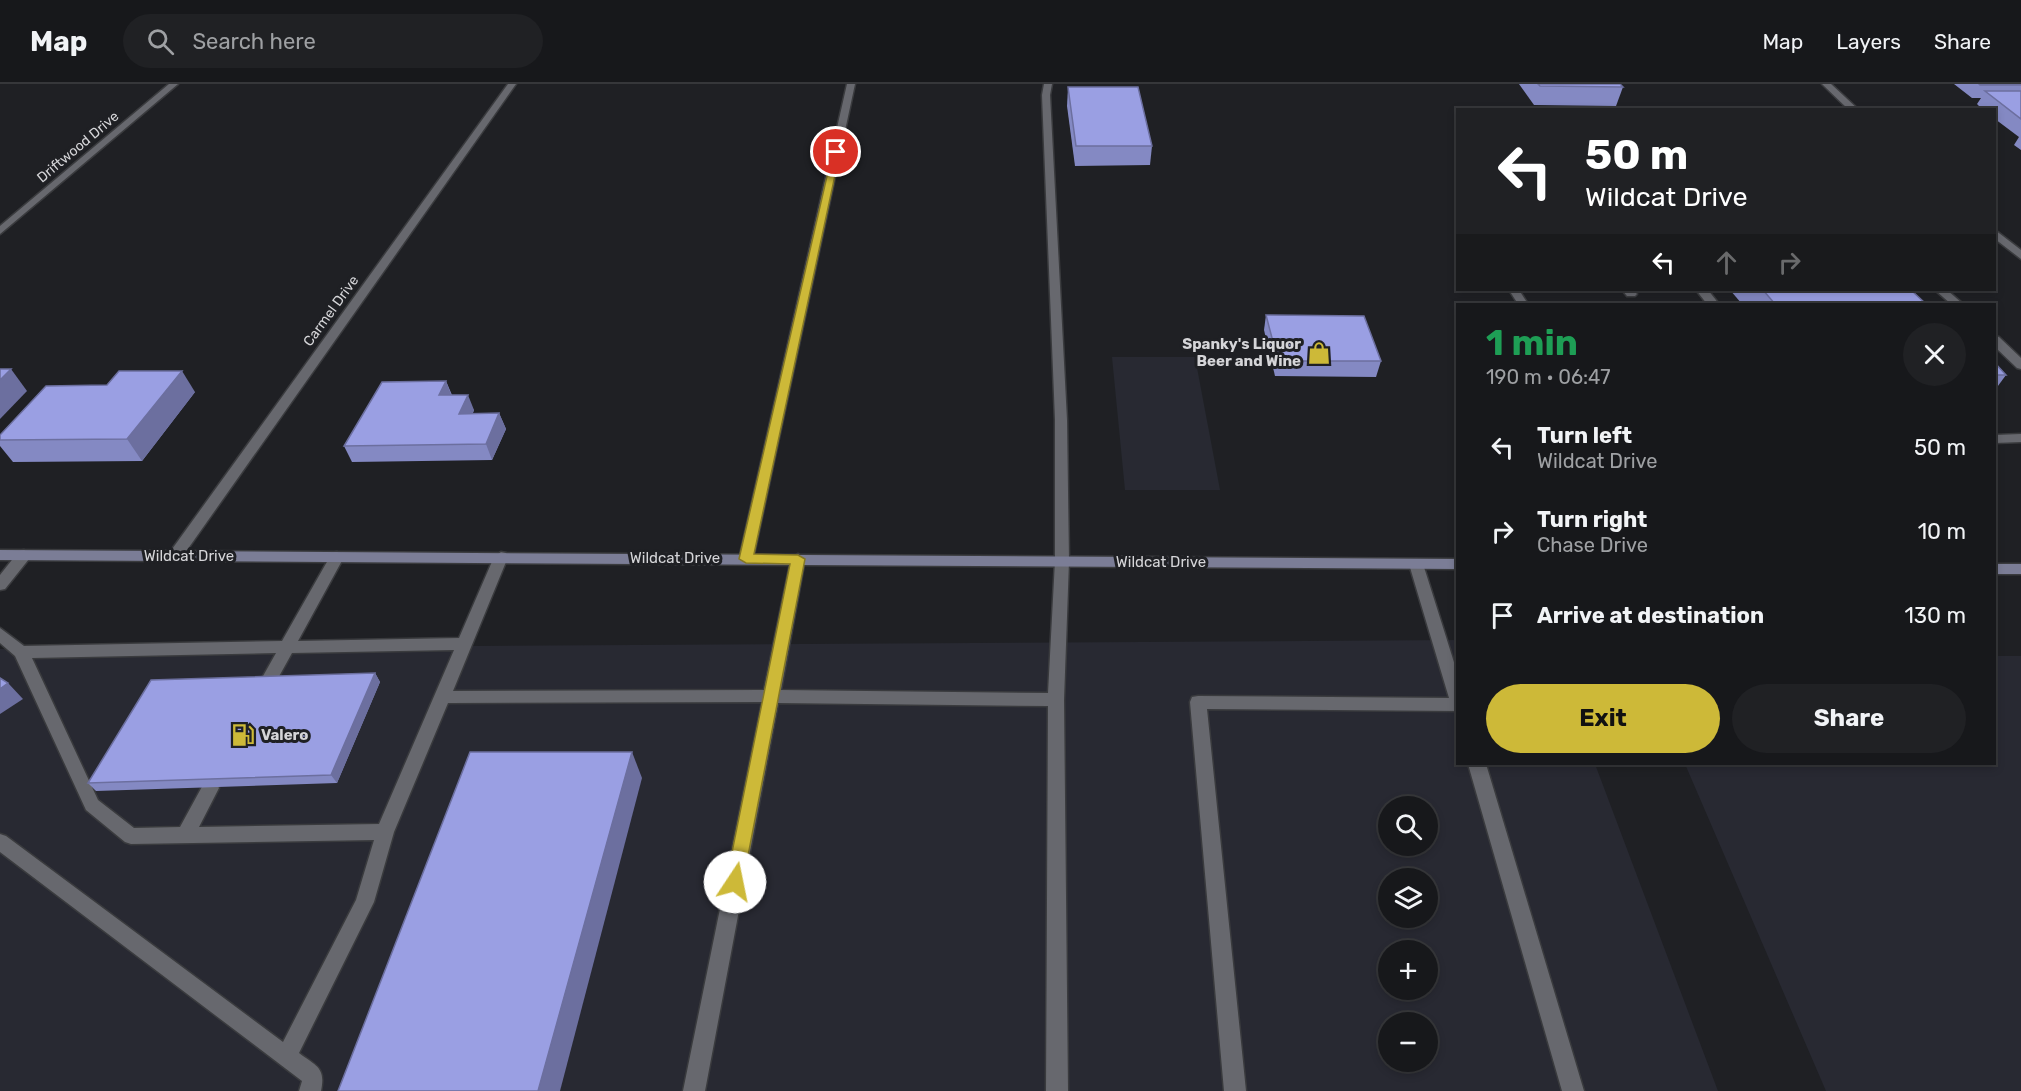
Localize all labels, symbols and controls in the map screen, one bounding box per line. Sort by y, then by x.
search box [123,14,543,68]
text: Map [30,25,87,58]
icon: search [144,25,177,58]
text: Search here [192,28,316,55]
text: Map [1762,29,1803,54]
text: Layers [1836,29,1901,54]
text: Share [1934,29,1991,54]
street label: Driftwood Drive [34,108,123,186]
pin [810,126,861,177]
text: 50 m [1585,130,1688,180]
icon: left [1486,132,1564,210]
icon: arrive [819,135,852,168]
text: Wildcat Drive [1585,181,1748,213]
icon: left [1647,246,1680,279]
icon: ahead [1710,246,1743,279]
icon: right [1773,246,1806,279]
street label: Carmel Drive [300,272,362,350]
text: 1 min [1486,321,1578,364]
button: close [1903,323,1966,386]
place label: Spanky's Liquor Beer and Wine [1182,335,1301,370]
shop icon: Spanky's Liquor Beer and Wine [1306,340,1332,366]
text: 190 m · 06:47 [1486,365,1610,389]
text: Turn left [1537,422,1632,449]
icon: left [1486,431,1519,464]
text: 50 m [1914,434,1966,461]
text: Wildcat Drive [1537,449,1657,473]
text: Turn right [1537,506,1647,533]
icon: right [1486,515,1519,548]
text: 10 m [1918,518,1966,545]
text: Chase Drive [1537,533,1648,557]
street label: Wildcat Drive [144,547,234,565]
street label: Wildcat Drive [630,549,720,567]
street label: Wildcat Drive [1116,553,1206,571]
icon: arrive [1486,599,1519,632]
text: Arrive at destination [1537,602,1764,629]
text: 130 m [1904,602,1966,629]
button: Exit [1486,684,1720,753]
button: Share [1732,684,1966,753]
fuel station icon: Valero [230,722,256,748]
place label: Valero [261,726,308,744]
map controls [1378,796,1438,1072]
button: search [1378,796,1438,856]
position arrow [703,850,767,914]
button: layers [1378,868,1438,928]
button: + [1378,940,1438,1000]
button: − [1378,1012,1438,1072]

